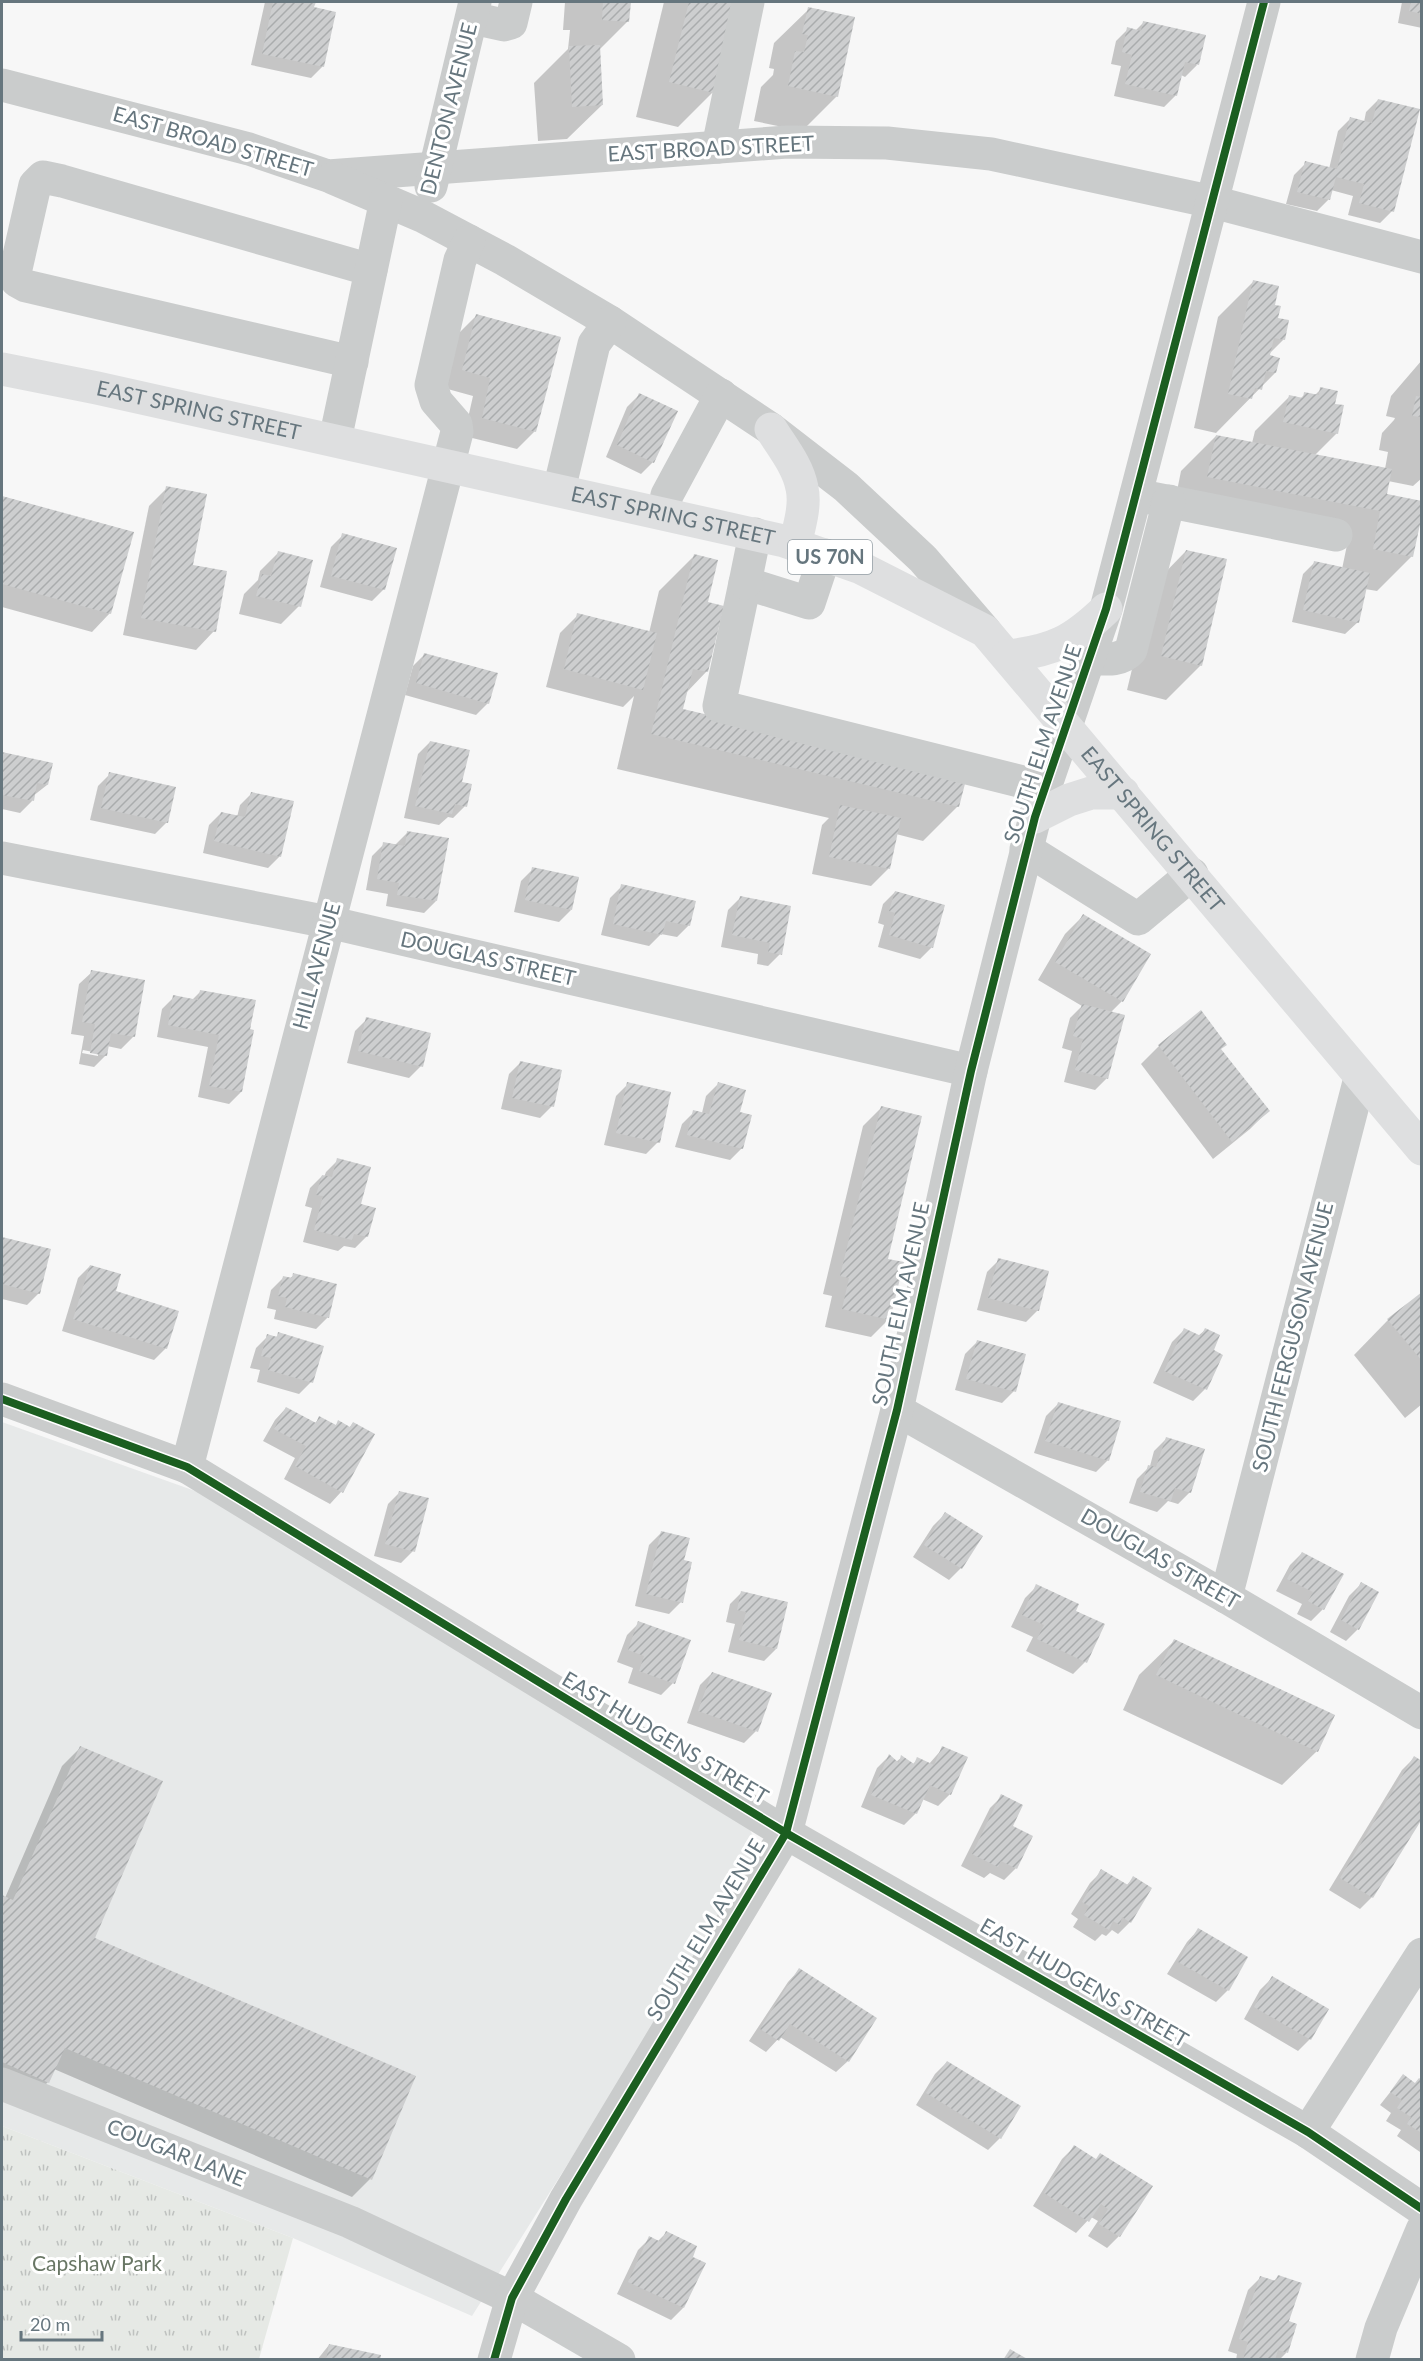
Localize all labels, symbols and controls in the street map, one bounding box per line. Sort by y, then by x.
street label: DENTON AVENUE [414,20,481,197]
street label: EAST BROAD STREET [110,100,317,181]
street label: EAST BROAD STREET [607,130,816,165]
street label: EAST SPRING STREET [94,374,304,444]
street label: EAST SPRING STREET [569,480,778,550]
road number: US 70N [788,540,872,574]
street label: SOUTH ELM AVENUE [998,641,1086,846]
street label: EAST SPRING STREET [1077,741,1231,917]
street label: HILL AVENUE [287,899,345,1032]
street label: DOUGLAS STREET [398,925,579,990]
street label: SOUTH FERGUSON AVENUE [1246,1199,1337,1474]
street label: SOUTH ELM AVENUE [866,1200,933,1408]
street label: DOUGLAS STREET [1077,1502,1245,1614]
street label: EAST HUDGENS STREET [558,1665,774,1809]
street label: SOUTH ELM AVENUE [641,1834,769,2025]
street label: EAST HUDGENS STREET [976,1912,1194,2052]
street label: COUGAR LANE [104,2112,249,2191]
park label: Capshaw Park [32,2250,162,2275]
scale bar [21,2304,102,2342]
text: 20 m [30,2313,70,2335]

